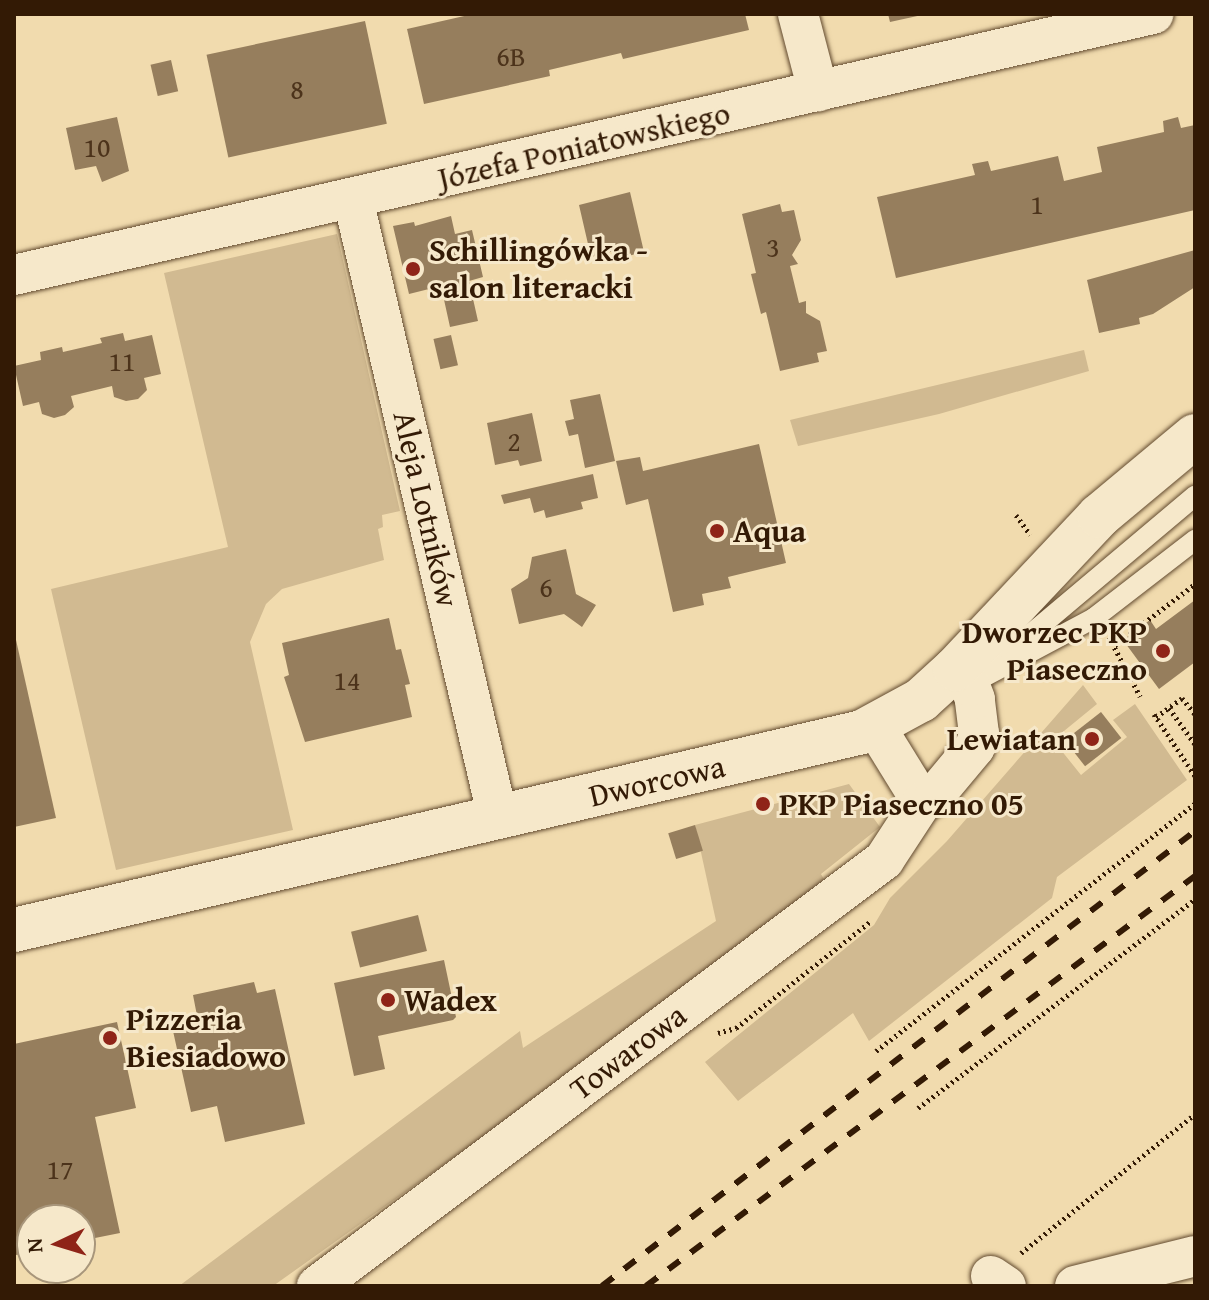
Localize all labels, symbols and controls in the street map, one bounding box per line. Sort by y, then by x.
house number: 6B [496,39,526,73]
house number: 8 [290,72,304,106]
street label: Józefa Poniatowskiego [434,94,734,198]
house number: 10 [84,130,110,164]
house number: 1 [1030,187,1044,221]
house number: 3 [766,230,780,264]
place label: Schillingówka - salon literacki [429,232,648,307]
marker: Schillingówka - salon literacki [404,260,422,278]
house number: 11 [109,344,135,378]
street label: Aleja Lotników [385,407,467,611]
house number: 2 [507,424,521,458]
place label: Aqua [733,512,806,550]
marker: Aqua [708,522,726,540]
house number: 6 [539,570,553,604]
place label: Dworzec PKP Piaseczno [962,614,1147,689]
marker: Dworzec PKP Piaseczno [1154,642,1172,660]
house number: 14 [334,663,360,697]
place label: Lewiatan [947,720,1076,758]
marker: Lewiatan [1083,730,1101,748]
street label: Dworcowa [585,747,729,815]
place label: PKP Piaseczno 05 [779,785,1024,823]
marker: PKP Piaseczno 05 [754,795,772,813]
place label: Wadex [404,981,497,1019]
marker: Wadex [379,991,397,1009]
street label: Towarowa [562,996,694,1108]
place label: Pizzeria Biesiadowo [126,1001,286,1076]
marker: Pizzeria Biesiadowo [101,1029,119,1047]
house number: 17 [47,1152,73,1186]
north arrow [16,1204,96,1284]
text: N [18,1237,51,1254]

